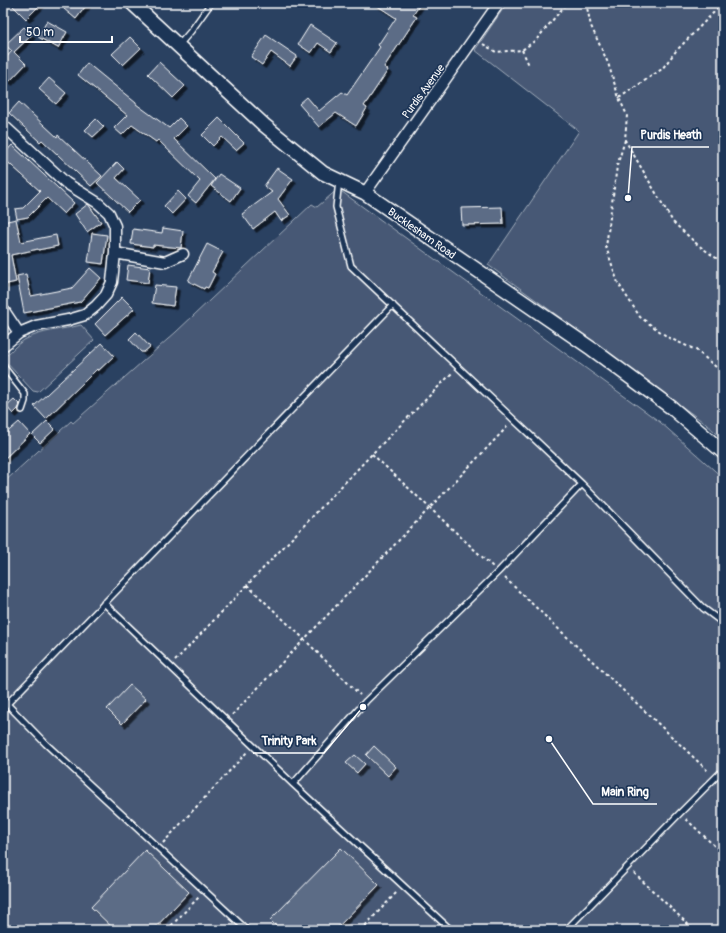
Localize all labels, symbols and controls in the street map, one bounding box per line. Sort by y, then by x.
scale bar [20,18,112,44]
text: 50 m [26,25,54,40]
street label: Purdis Avenue [399,61,448,121]
callout: Purdis Heath [632,123,709,147]
text: Purdis Heath [640,128,702,143]
street label: Bucklesham Road [385,205,458,262]
callout: Trinity Park [253,729,324,753]
text: Trinity Park [260,734,318,749]
callout: Main Ring [593,780,657,804]
text: Main Ring [601,785,649,800]

